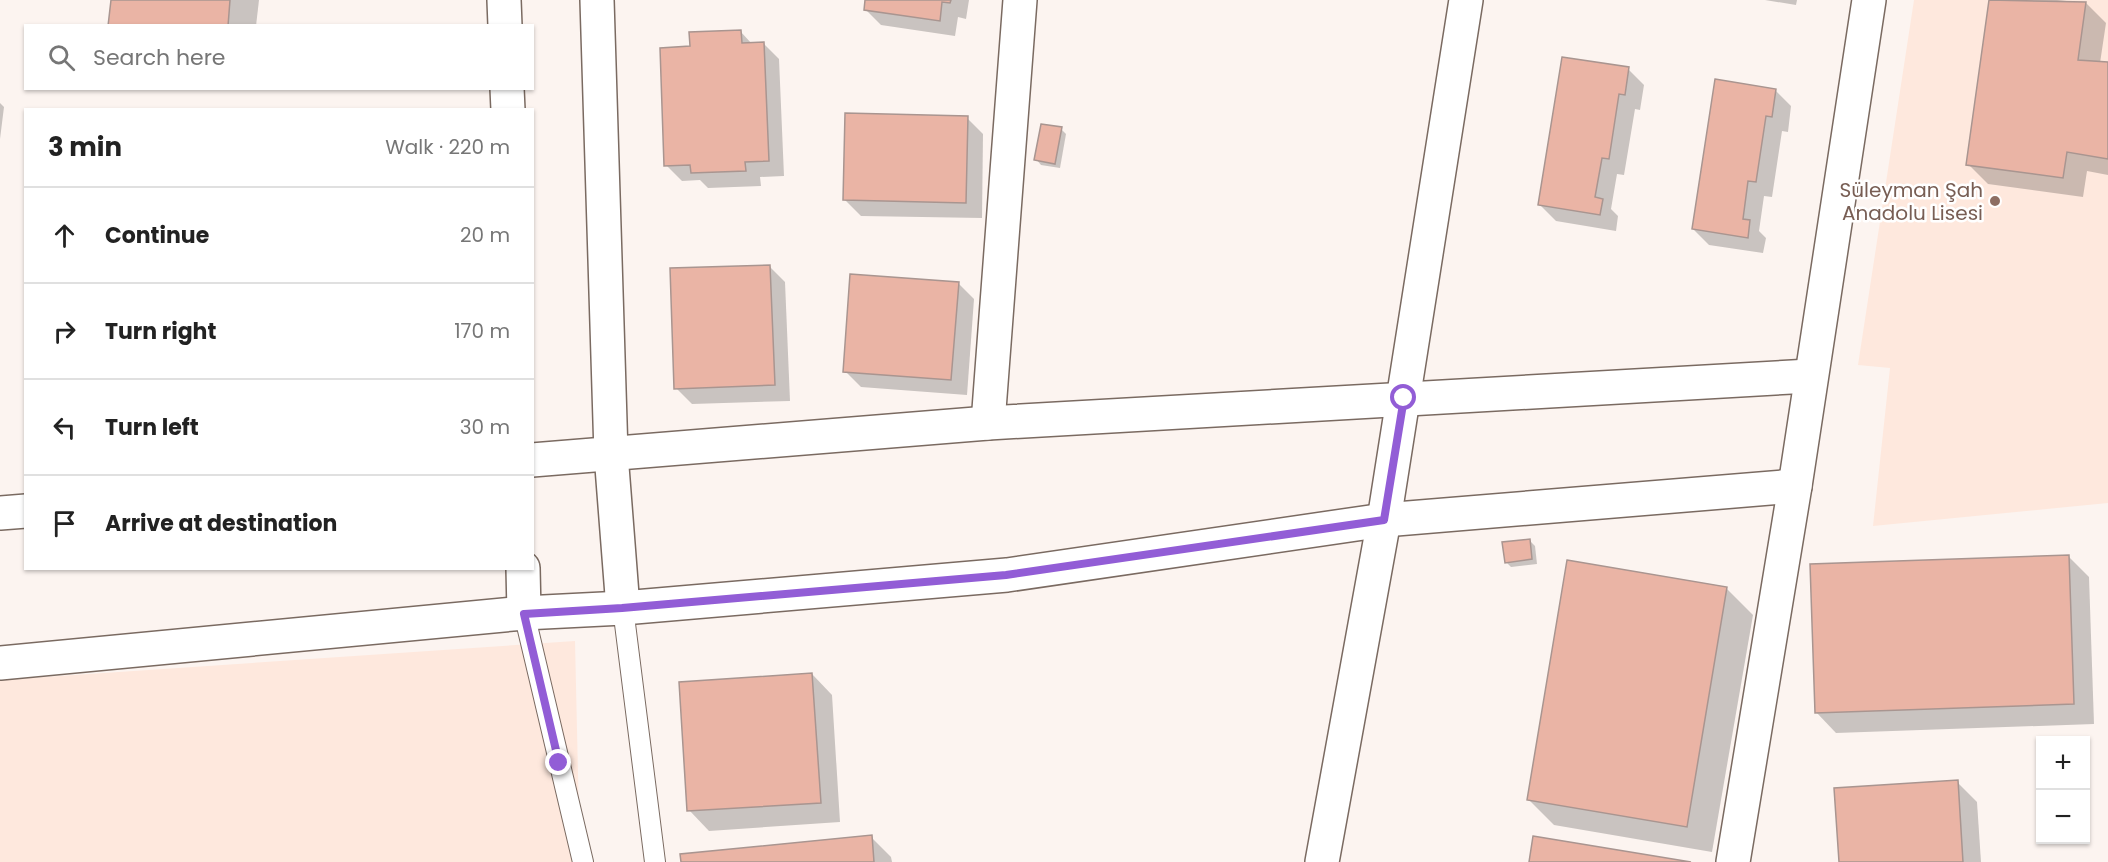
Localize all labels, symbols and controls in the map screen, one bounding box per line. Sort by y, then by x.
search box [24,24,534,90]
icon: search [45,41,78,74]
text: Search here [93,42,226,73]
text: 3 min [48,129,122,165]
text: Walk · 220 m [385,133,510,161]
place label: Süleyman Şah Anadolu Lisesi [1840,176,1983,227]
marker: Süleyman Şah Anadolu Lisesi [1988,194,2002,208]
icon: ahead [48,219,81,252]
text: Continue [105,220,209,251]
text: 20 m [460,221,510,249]
icon: right [48,315,81,348]
text: Turn right [105,316,216,347]
text: 170 m [454,317,510,345]
route start [1390,384,1416,410]
icon: left [48,411,81,444]
text: Turn left [105,412,199,443]
text: 30 m [460,413,510,441]
icon: arrive [48,507,81,540]
text: Arrive at destination [105,508,337,539]
map controls [2036,736,2090,844]
button: + [2036,736,2090,790]
route end [545,749,571,775]
button: − [2036,790,2090,844]

